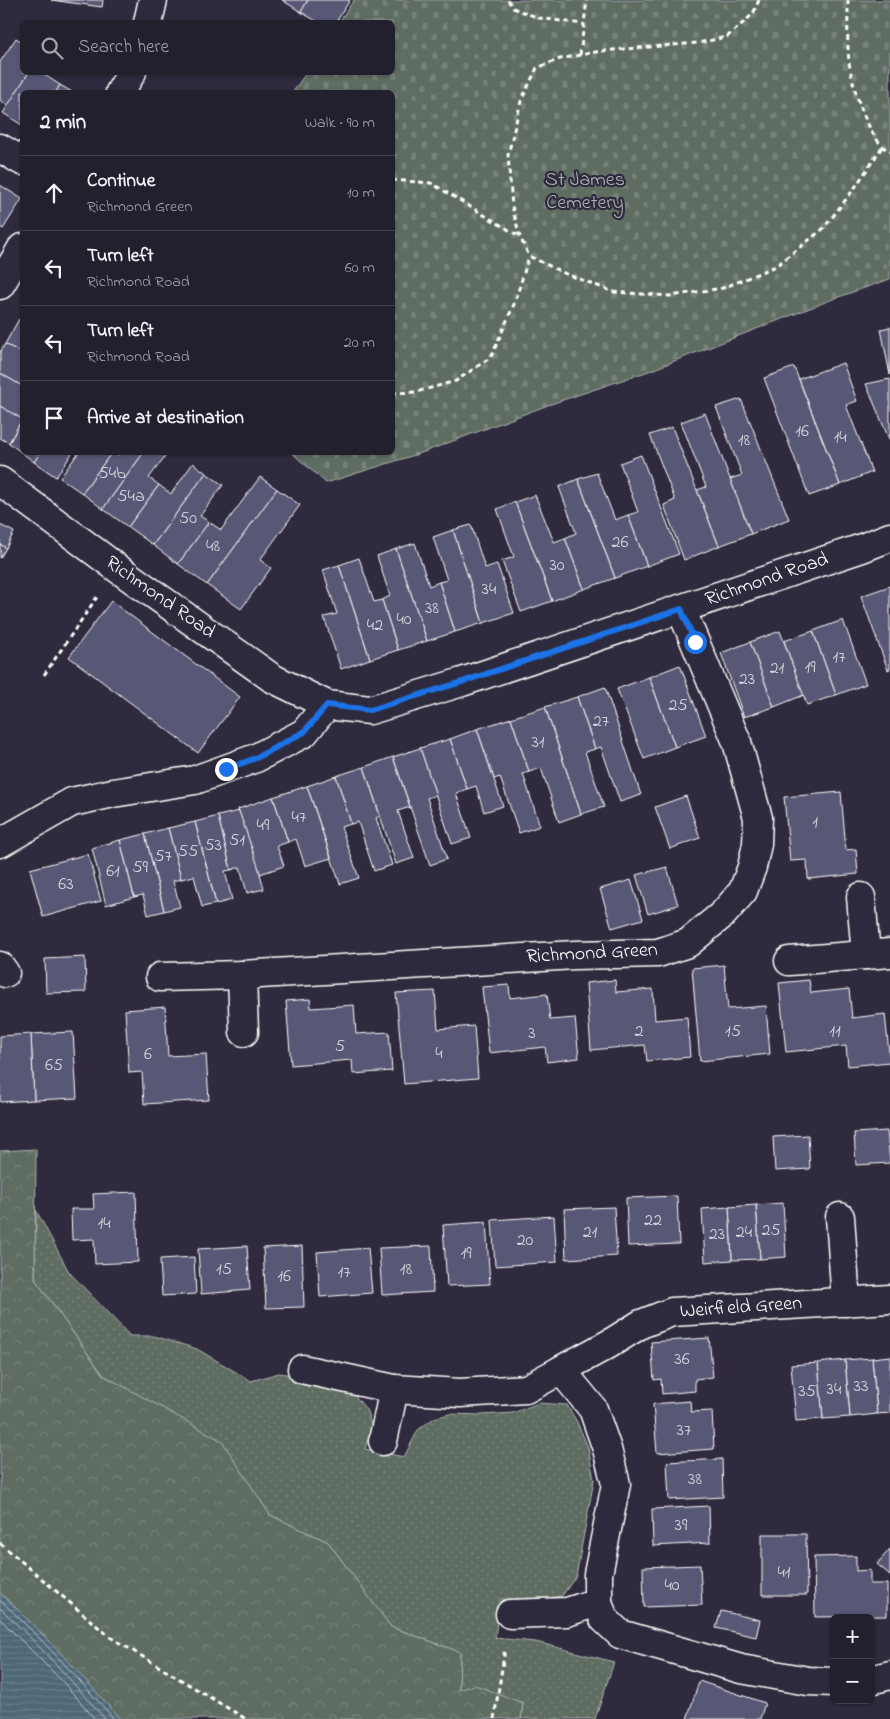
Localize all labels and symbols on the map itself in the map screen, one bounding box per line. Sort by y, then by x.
park label: St James Cemetery [545,166,625,218]
house number: 16 [795,419,809,445]
house number: 14 [833,425,847,451]
house number: 18 [738,428,750,454]
house number: 54b [98,461,126,487]
house number: 54a [117,484,145,510]
house number: 50 [179,506,197,532]
house number: 26 [612,530,629,556]
house number: 48 [206,534,220,560]
street label: Richmond Road [702,545,832,615]
street label: Richmond Road [99,549,221,647]
house number: 30 [549,553,565,579]
house number: 34 [482,577,497,603]
house number: 38 [425,596,439,622]
house number: 40 [396,607,412,633]
house number: 42 [367,613,383,639]
route start [684,631,707,654]
house number: 17 [832,645,846,671]
house number: 19 [804,655,816,681]
house number: 21 [770,656,785,682]
house number: 23 [739,667,755,693]
house number: 25 [668,693,688,719]
house number: 27 [593,709,610,735]
house number: 31 [531,730,545,756]
route end [215,758,238,781]
house number: 47 [292,805,307,831]
house number: 1 [812,810,818,836]
house number: 49 [257,813,270,839]
house number: 51 [229,828,245,854]
house number: 53 [204,833,222,859]
house number: 55 [178,839,198,865]
house number: 57 [154,844,172,870]
house number: 59 [132,855,148,881]
house number: 61 [106,859,120,885]
house number: 63 [58,872,74,898]
street label: Richmond Green [526,936,659,972]
house number: 2 [635,1019,644,1045]
house number: 15 [725,1019,741,1045]
house number: 11 [829,1019,841,1045]
house number: 3 [528,1021,536,1047]
house number: 5 [335,1034,345,1060]
house number: 4 [435,1041,443,1067]
house number: 6 [144,1042,152,1068]
house number: 65 [45,1053,63,1079]
house number: 22 [644,1208,662,1234]
house number: 14 [97,1211,111,1237]
house number: 25 [761,1218,781,1244]
house number: 21 [583,1220,598,1246]
house number: 24 [736,1220,753,1246]
house number: 23 [709,1222,725,1248]
house number: 20 [517,1228,534,1254]
house number: 19 [460,1241,472,1267]
house number: 15 [216,1257,232,1283]
house number: 18 [400,1257,412,1283]
house number: 17 [337,1260,351,1286]
house number: 16 [277,1264,291,1290]
street label: Weirfield Green [679,1289,803,1327]
house number: 36 [674,1347,690,1373]
house number: 33 [854,1374,868,1400]
house number: 34 [827,1377,842,1403]
house number: 35 [798,1379,816,1405]
house number: 37 [677,1418,692,1444]
house number: 38 [688,1467,702,1493]
house number: 39 [675,1513,688,1539]
house number: 41 [777,1560,791,1586]
house number: 40 [664,1573,680,1599]

